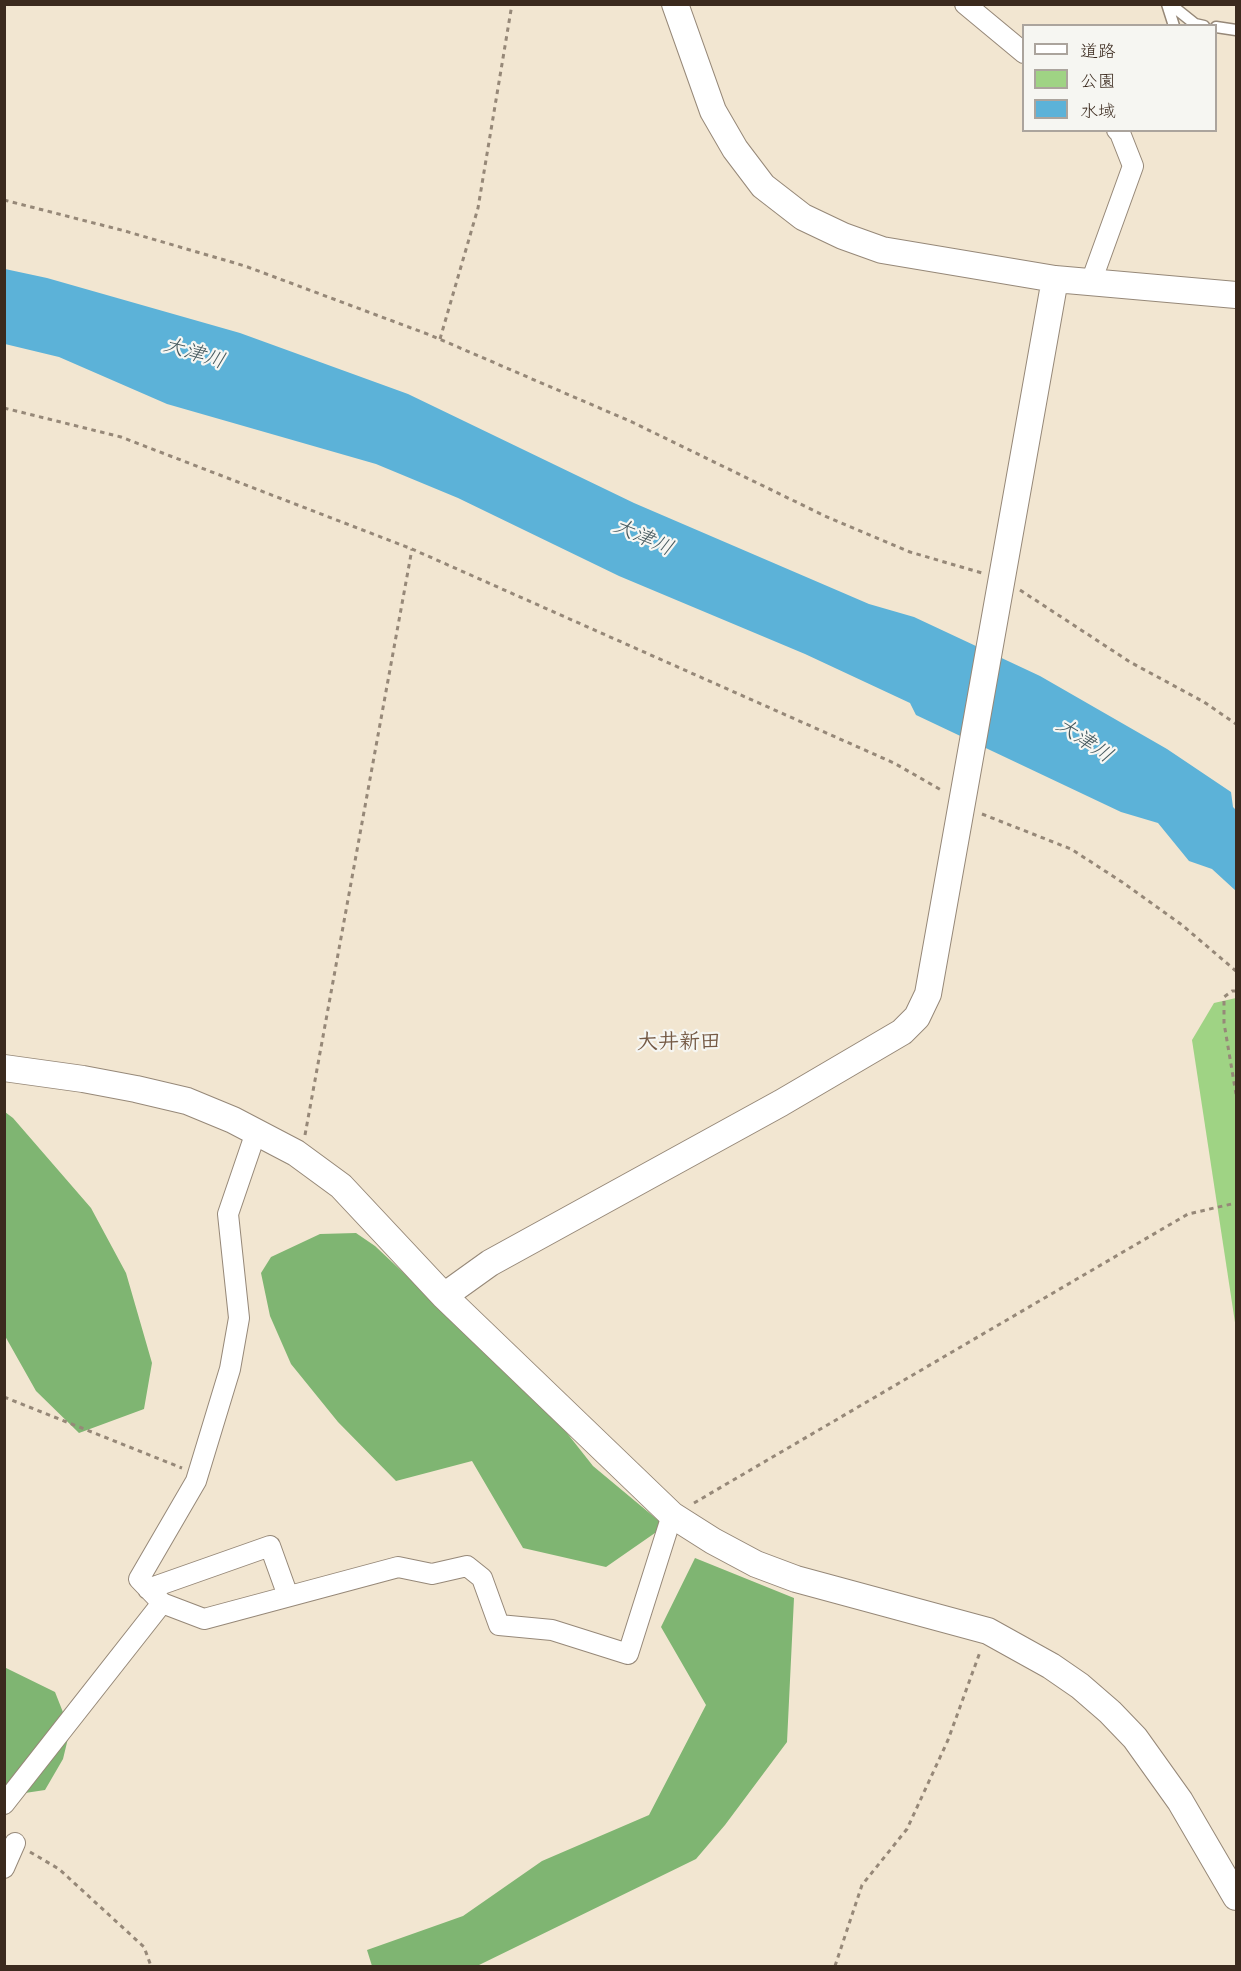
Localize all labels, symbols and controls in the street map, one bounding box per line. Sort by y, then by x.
legend [1022,24,1217,132]
text: 道路 [1080,41,1116,62]
text: 公園 [1080,71,1116,92]
text: 水域 [1080,101,1116,122]
water label: 大津川 [160,333,228,375]
water label: 大津川 [609,514,677,562]
water label: 大津川 [1051,713,1117,769]
district label: 大井新田 [637,1030,721,1056]

